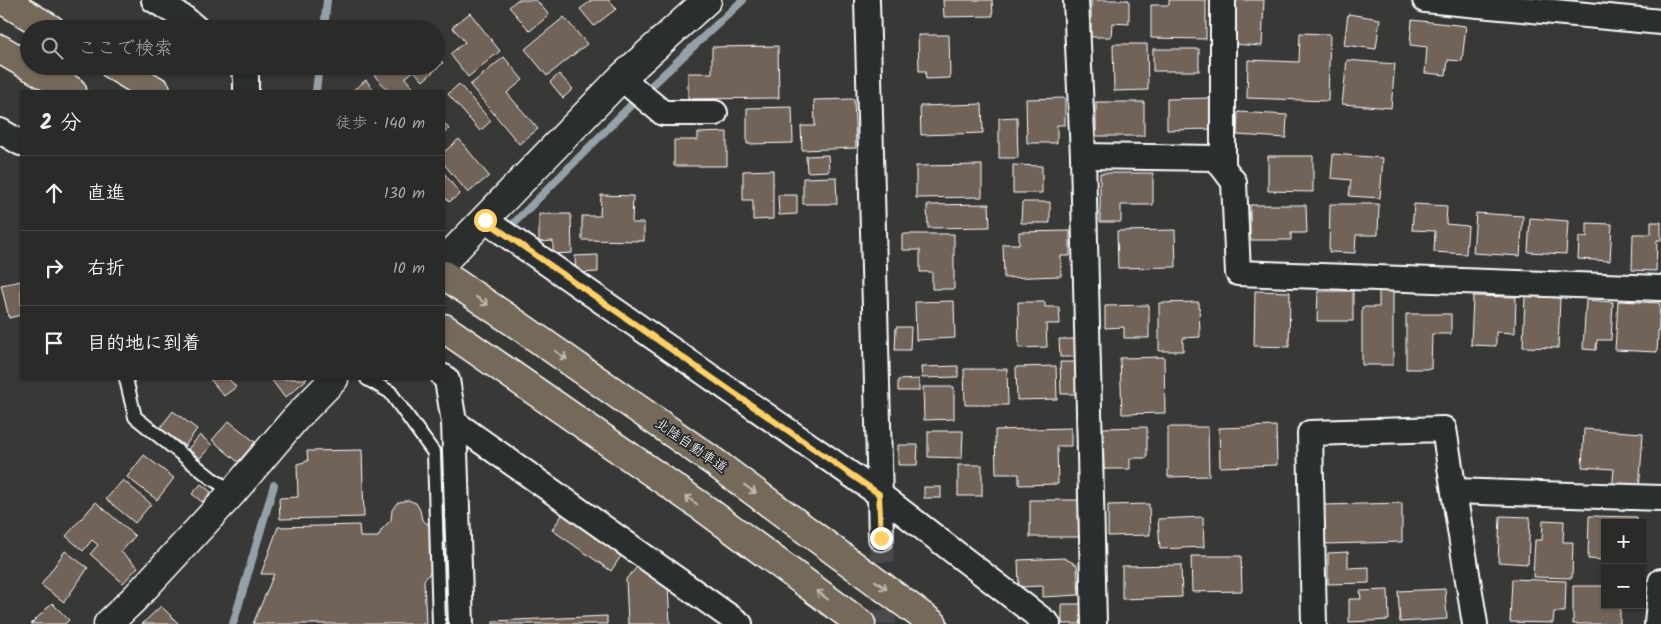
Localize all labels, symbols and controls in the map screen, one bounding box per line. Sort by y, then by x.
search box [20,20,445,75]
icon: search [38,34,66,62]
text: ここで検索 [78,34,173,64]
text: 2 分 [40,107,81,140]
text: 徒歩 · 140 m [335,111,425,136]
icon: ahead [40,179,68,207]
text: 直進 [87,179,125,209]
text: 130 m [384,181,425,206]
route start [474,209,497,232]
icon: right [40,254,68,282]
text: 右折 [87,254,125,284]
text: 10 m [393,256,425,281]
one-way arrow [475,296,489,306]
icon: arrive [40,329,68,357]
text: 目的地に到着 [87,329,201,359]
one-way arrow [553,350,567,360]
street label: 北陸自動車道 [650,413,732,479]
one-way arrow [743,484,757,494]
one-way arrow [684,494,698,505]
map controls [1601,519,1646,609]
button: + [1601,519,1646,564]
route end [870,527,893,550]
button: − [1601,564,1646,609]
one-way arrow [874,580,888,590]
one-way arrow [815,590,829,600]

